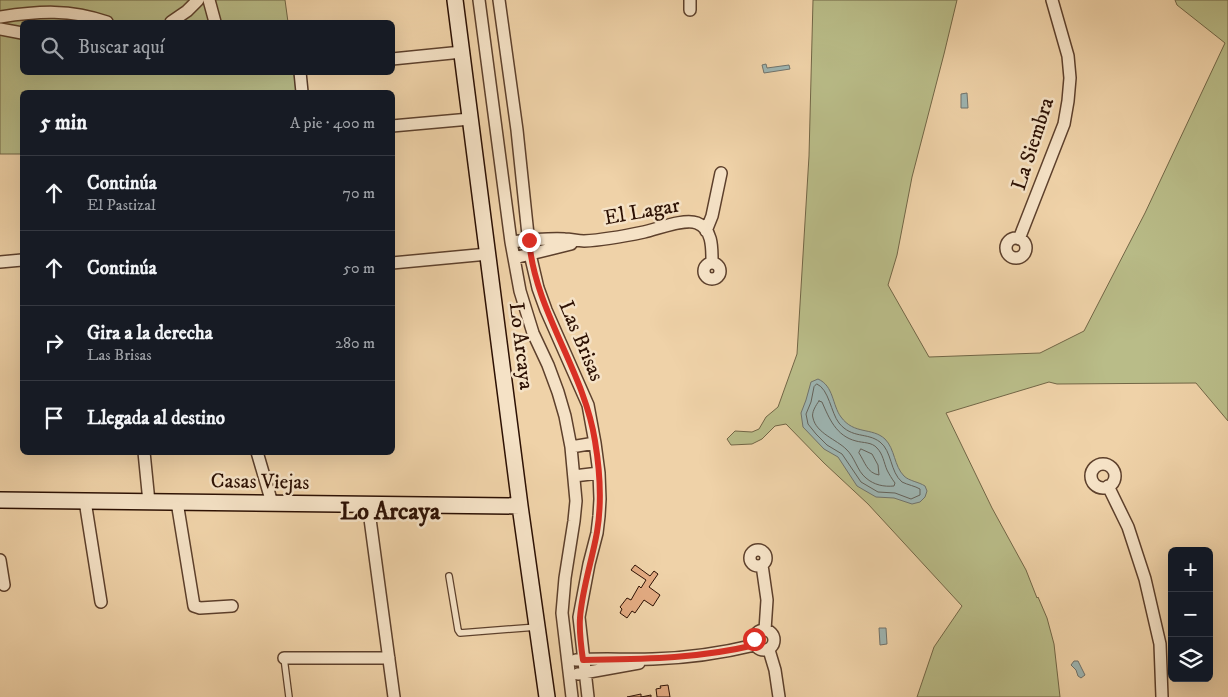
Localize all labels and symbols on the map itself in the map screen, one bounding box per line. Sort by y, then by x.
street label: La Siembra [1006,94,1060,194]
street label: El Lagar [602,193,682,231]
route end [518,229,541,252]
street label: Las Brisas [552,297,610,385]
street label: Lo Arcaya [503,301,539,391]
street label: Casas Viejas [210,468,310,496]
district label: Lo Arcaya [340,497,441,527]
route start [743,628,766,651]

